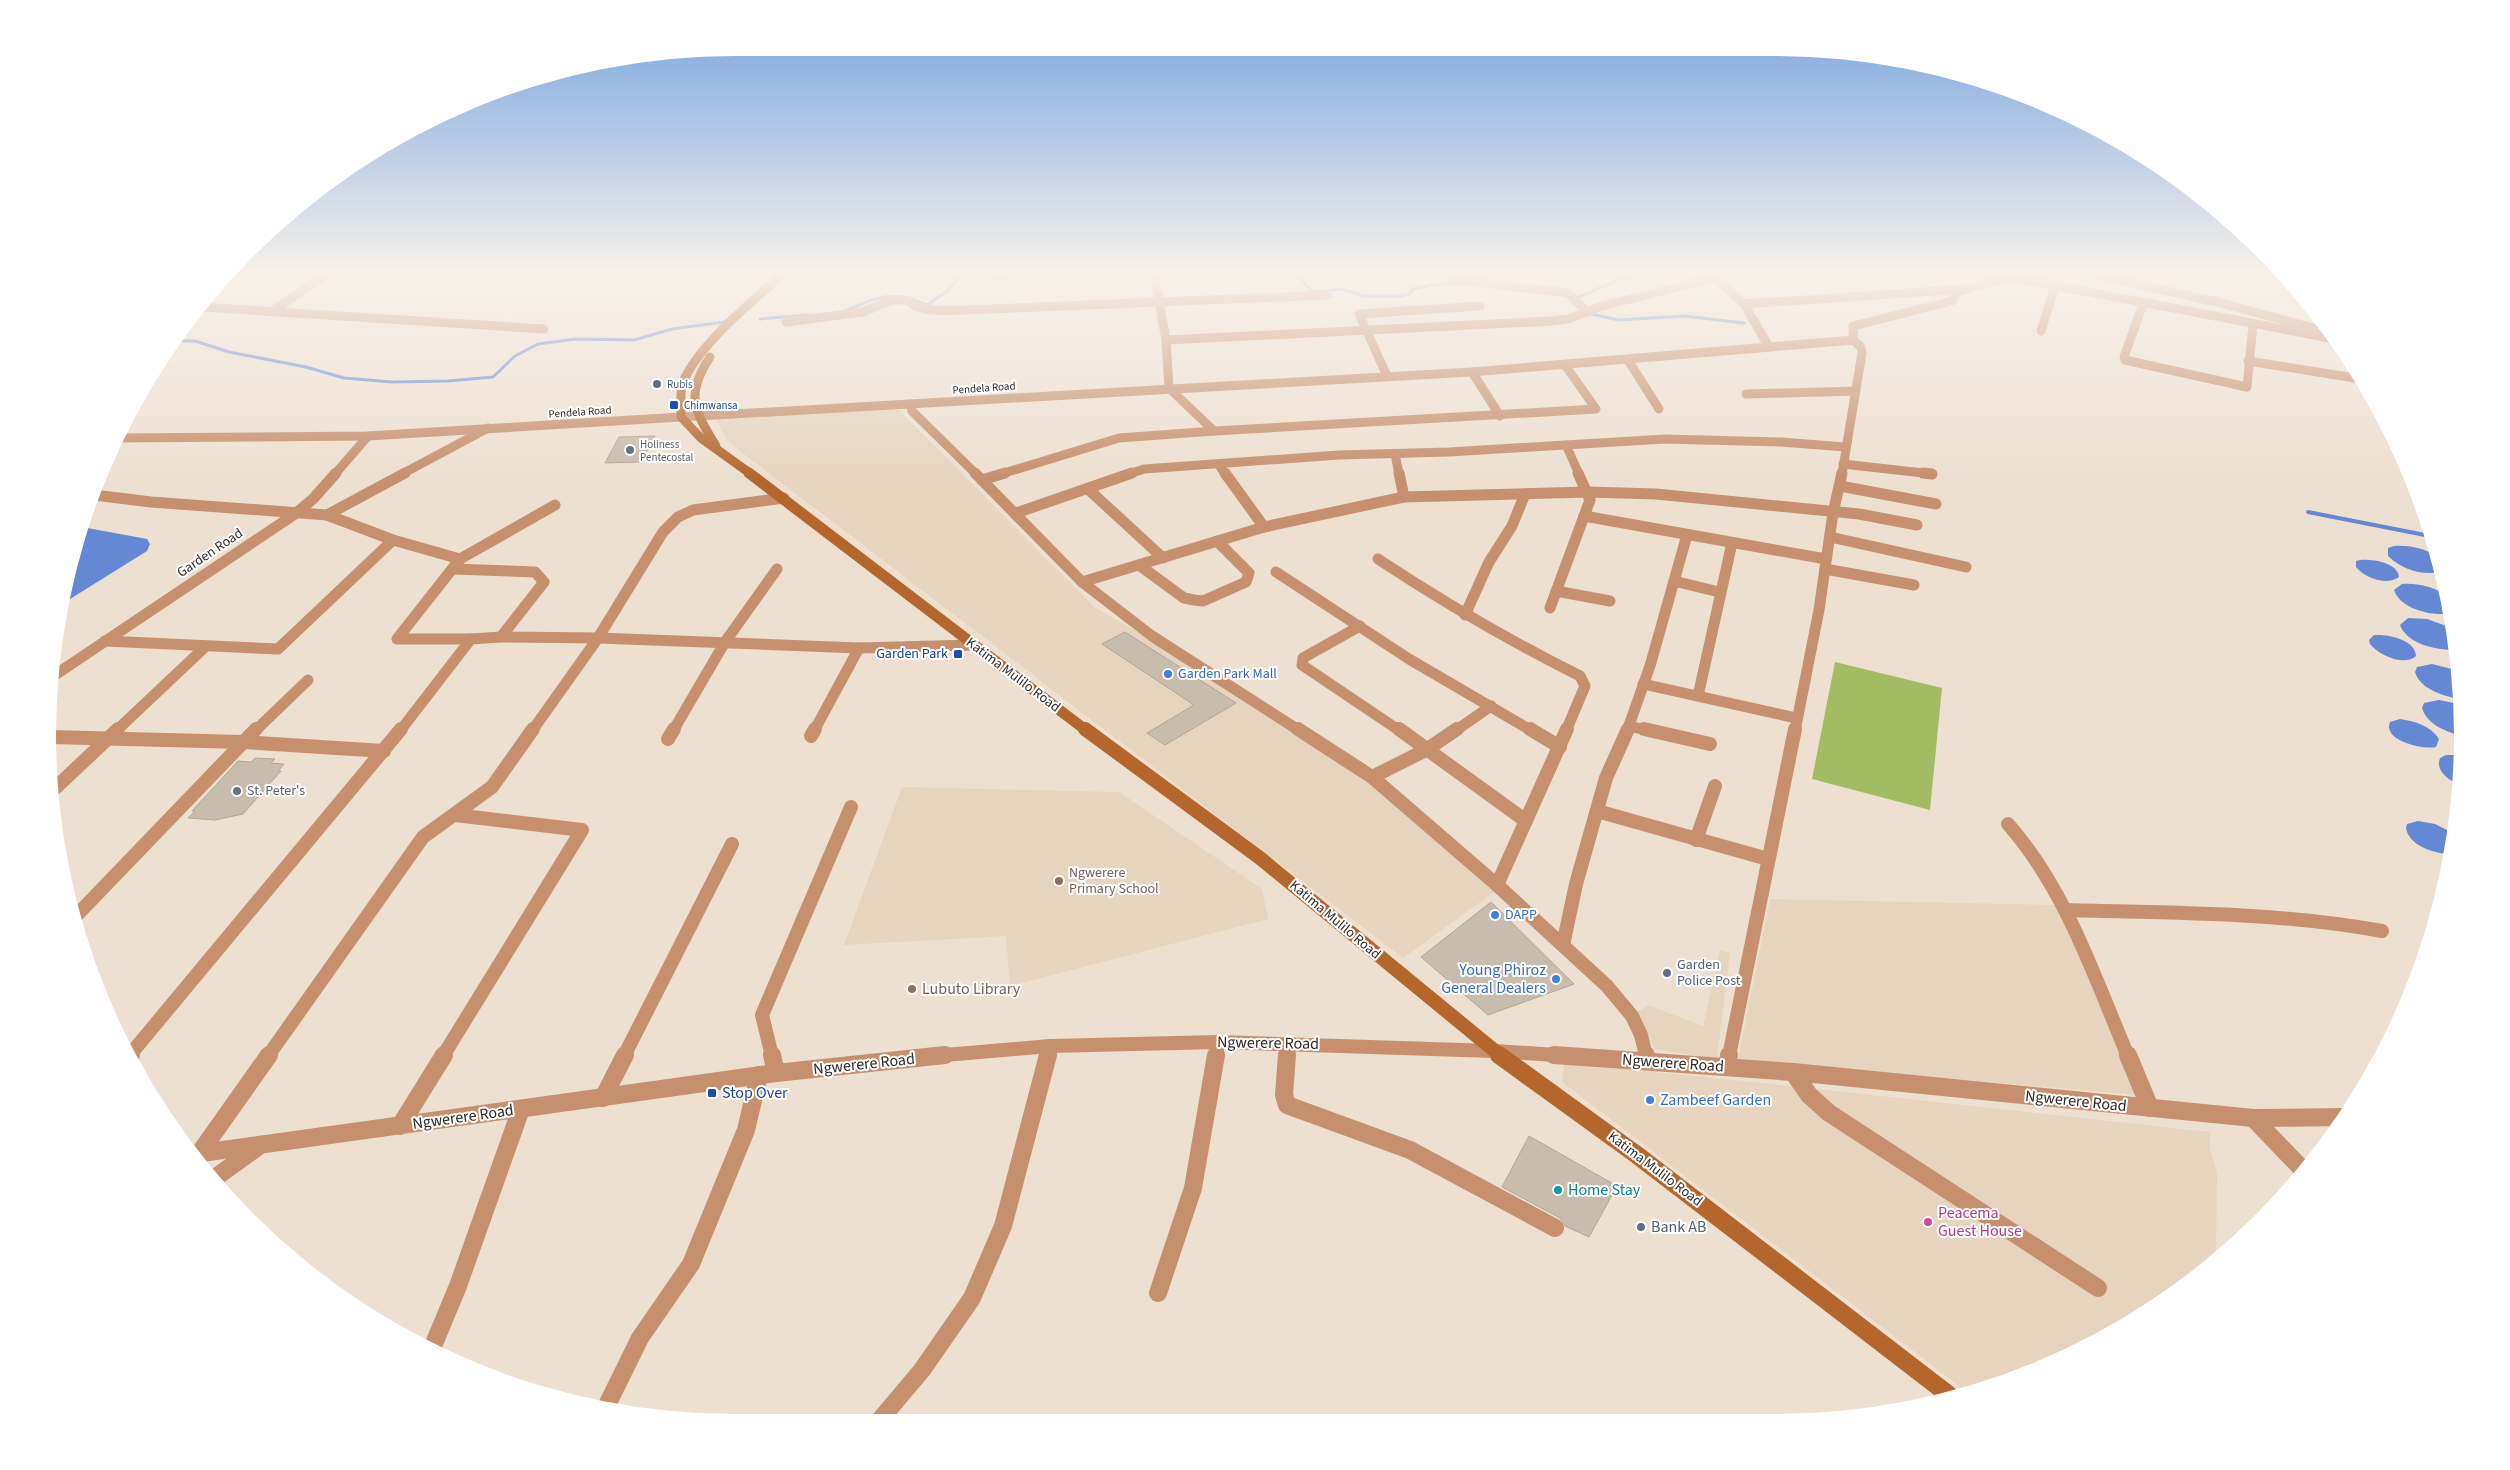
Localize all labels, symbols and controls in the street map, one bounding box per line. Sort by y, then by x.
place label: Rubis [667,377,693,392]
marker: Rubis [651,378,663,390]
street label: Pendela Road [952,378,1016,398]
place label: Chimwansa [684,398,738,413]
marker: Chimwansa [668,399,680,411]
street label: Pendela Road [548,402,612,422]
place label: Holiness Pentecostal [640,437,694,465]
marker: Holiness Pentecostal [624,444,636,456]
street label: Garden Road [173,524,247,582]
street label: Katima Mulilo Road [962,633,1064,717]
place label: Garden Park [876,644,948,664]
marker: Garden Park [952,648,964,660]
place label: Garden Park Mall [1178,664,1277,684]
marker: Garden Park Mall [1162,668,1174,680]
place label: St. Peter's [247,781,305,801]
marker: St. Peter's [231,785,243,797]
place label: Ngwerere Primary School [1069,863,1159,899]
marker: Ngwerere Primary School [1053,875,1065,887]
street label: Katima Mulilo Road [1285,876,1385,964]
place label: DAPP [1505,905,1537,925]
marker: DAPP [1489,909,1501,921]
place label: Garden Police Post [1677,955,1741,991]
place label: Young Phiroz General Dealers [1441,959,1546,999]
marker: Garden Police Post [1661,967,1673,979]
marker: Young Phiroz General Dealers [1550,973,1562,985]
place label: Lubuto Library [922,978,1021,1000]
marker: Lubuto Library [906,983,918,995]
street label: Ngwerere Road [1217,1031,1319,1055]
street label: Ngwerere Road [812,1048,916,1080]
street label: Ngwerere Road [1621,1048,1725,1078]
place label: Stop Over [722,1082,788,1104]
street label: Ngwerere Road [2024,1085,2128,1117]
marker: Stop Over [706,1087,718,1099]
place label: Zambeef Garden [1660,1089,1771,1111]
marker: Zambeef Garden [1644,1094,1656,1106]
street label: Ngwerere Road [411,1099,515,1135]
street label: Katima Mulilo Road [1604,1127,1706,1211]
place label: Home Stay [1568,1179,1641,1201]
marker: Home Stay [1552,1184,1564,1196]
place label: Peacema Guest House [1938,1202,2022,1242]
place label: Bank AB [1651,1216,1706,1238]
marker: Peacema Guest House [1922,1216,1934,1228]
marker: Bank AB [1635,1221,1647,1233]

